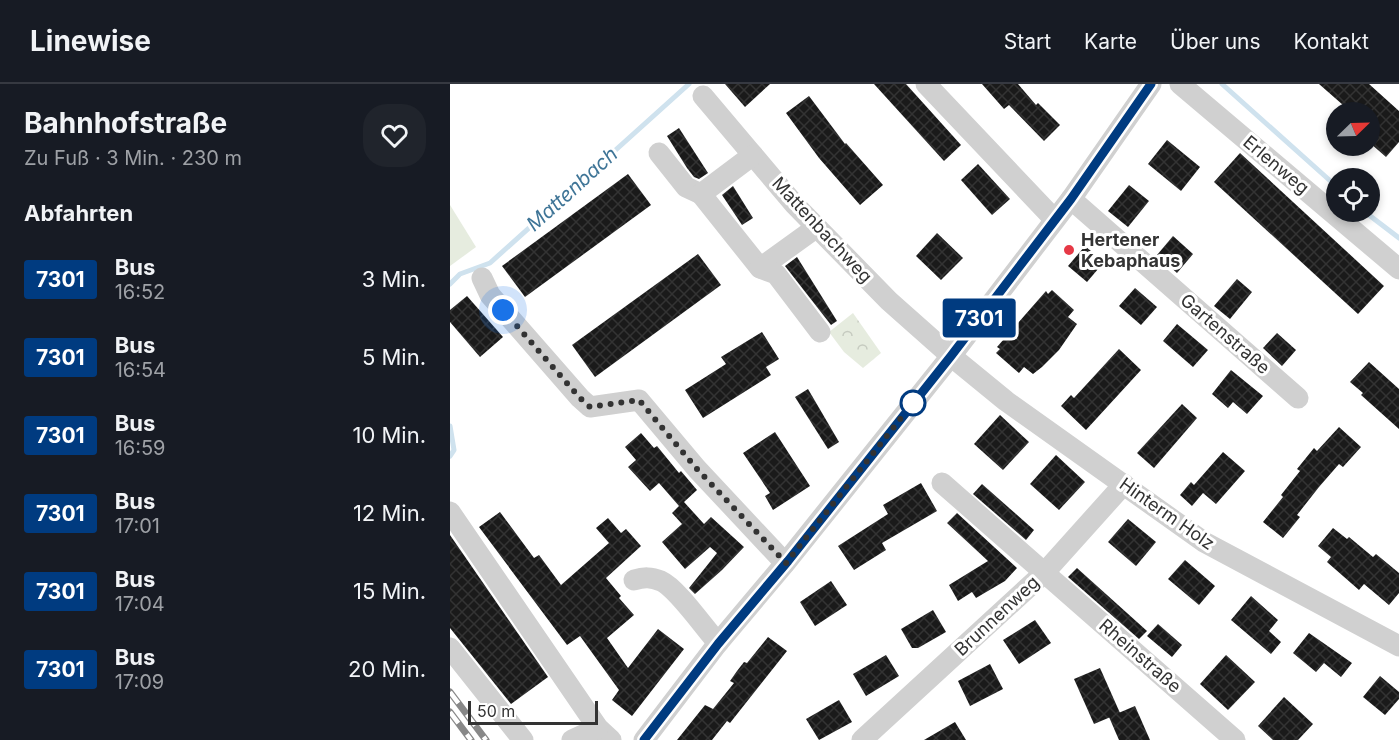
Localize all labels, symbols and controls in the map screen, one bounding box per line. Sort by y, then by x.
text: Linewise [30,24,151,58]
text: Start [1004,29,1051,54]
text: Karte [1084,29,1137,54]
text: Über uns [1170,29,1261,54]
text: Kontakt [1294,29,1369,54]
north arrow [1326,102,1380,156]
map controls [1326,102,1380,222]
button: heart [363,104,426,167]
text: Bahnhofstraße [24,106,227,140]
street label: Erlenweg [1239,131,1313,198]
water label: Mattenbach [522,142,622,236]
text: Zu Fuß · 3 Min. · 230 m [24,146,242,170]
button: locate [1326,168,1380,222]
street label: Mattenbachweg [768,172,877,287]
text: Abfahrten [24,200,133,226]
place label: Hertener Kebaphaus [1081,229,1180,271]
marker: Hertener Kebaphaus [1062,243,1076,257]
text: Bus [115,254,155,280]
text: 3 Min. [362,266,426,292]
text: 7301 [36,267,85,292]
text: 16:52 [115,280,165,304]
street label: Gartenstraße [1176,289,1274,378]
your location [488,295,518,325]
line badge: 7301 [937,298,1021,338]
text: 7301 [955,306,1003,331]
text: Bus [115,332,155,358]
text: 5 Min. [362,344,426,370]
text: 7301 [36,345,85,370]
text: 16:54 [115,358,166,382]
unlabelled marker [900,390,926,416]
text: Bus [115,410,155,436]
text: 10 Min. [352,422,426,448]
text: 7301 [36,423,85,448]
text: 16:59 [115,436,166,460]
street label: Hinterm Holz [1116,473,1219,554]
text: Bus [115,488,155,514]
text: 12 Min. [353,500,426,526]
text: 7301 [36,501,85,526]
text: 17:01 [115,514,160,538]
text: Bus [115,566,155,592]
street label: Brunnenweg [950,571,1043,660]
text: 15 Min. [353,578,426,604]
text: 7301 [36,579,85,604]
text: 17:04 [115,592,165,616]
street label: Rheinstraße [1095,614,1186,697]
text: Bus [115,644,155,670]
text: 20 Min. [348,656,426,682]
text: 7301 [36,657,85,682]
text: 17:09 [115,670,164,694]
scale bar [468,698,598,726]
text: 50 m [477,701,515,721]

